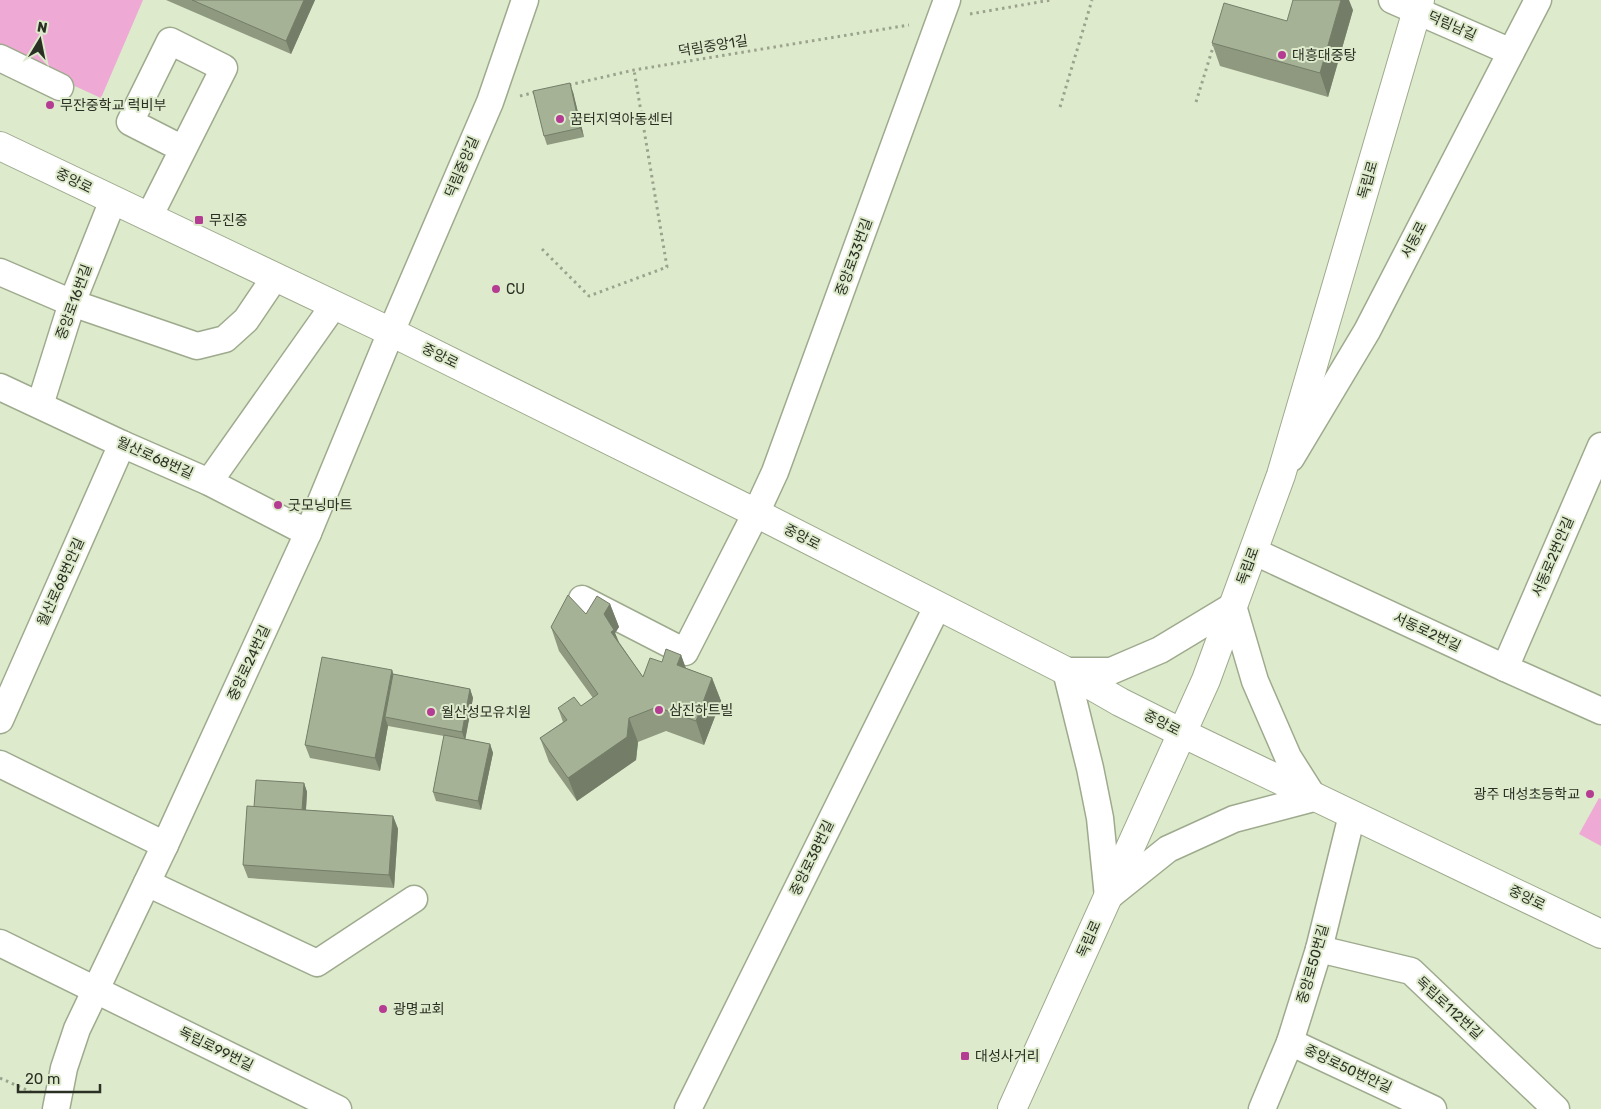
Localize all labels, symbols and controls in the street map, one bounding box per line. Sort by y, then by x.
street label: 덕림남길 [1425,8,1479,44]
north arrow [15,15,65,65]
text: N [36,18,49,37]
street label: 덕림중앙1길 [677,32,749,60]
place label: 대흥대중탕 [1292,47,1357,64]
marker: 대흥대중탕 [1276,49,1288,61]
place label: 무잔중학교 럭비부 [60,97,167,114]
marker: 무잔중학교 럭비부 [44,99,56,111]
place label: 꿈터지역아동센터 [570,111,673,128]
marker: 꿈터지역아동센터 [554,113,566,125]
street label: 덕림중앙길 [442,134,482,200]
street label: 독립로 [1355,159,1382,201]
street label: 중앙로 [53,165,95,197]
place label: 무진중 [209,212,248,229]
marker: 무진중 [193,214,205,226]
street label: 중앙로33번길 [832,216,876,298]
street label: 서동로 [1398,219,1430,261]
street label: 중앙로16번길 [53,262,95,342]
place label: CU [506,281,525,298]
marker: CU [490,283,502,295]
street label: 중앙로 [419,340,461,372]
street label: 월산로68번길 [114,434,196,482]
place label: 굿모닝마트 [288,497,353,514]
marker: 굿모닝마트 [272,499,284,511]
street label: 서동로2번안길 [1528,514,1578,600]
street label: 중앙로 [781,521,823,553]
street label: 월산로68번안길 [34,535,88,629]
street label: 독립로 [1233,545,1263,587]
street label: 서동로2번길 [1390,609,1464,655]
street label: 중앙로24번길 [224,623,274,703]
place label: 삼진하트빌 [669,702,733,719]
place label: 월산성모유치원 [441,704,531,721]
marker: 삼진하트빌 [653,704,665,716]
marker: 월산성모유치원 [425,706,437,718]
street label: 중앙로 [1141,707,1183,739]
place label: 광주 대성초등학교 [1474,786,1580,803]
marker: 광주 대성초등학교 [1584,788,1596,800]
street label: 중앙로38번길 [786,818,838,898]
street label: 중앙로 [1506,882,1548,914]
street label: 독립로 [1073,918,1105,960]
street label: 중앙로50번길 [1294,922,1332,1006]
street label: 독립로112번길 [1412,973,1486,1043]
place label: 광명교회 [393,1001,445,1018]
marker: 광명교회 [377,1003,389,1015]
street label: 독립로99번길 [176,1024,256,1074]
street label: 중앙로50번안길 [1302,1041,1394,1097]
place label: 대성사거리 [975,1048,1039,1065]
marker: 대성사거리 [959,1050,971,1062]
scale bar [18,1062,100,1094]
text: 20 m [25,1070,60,1088]

